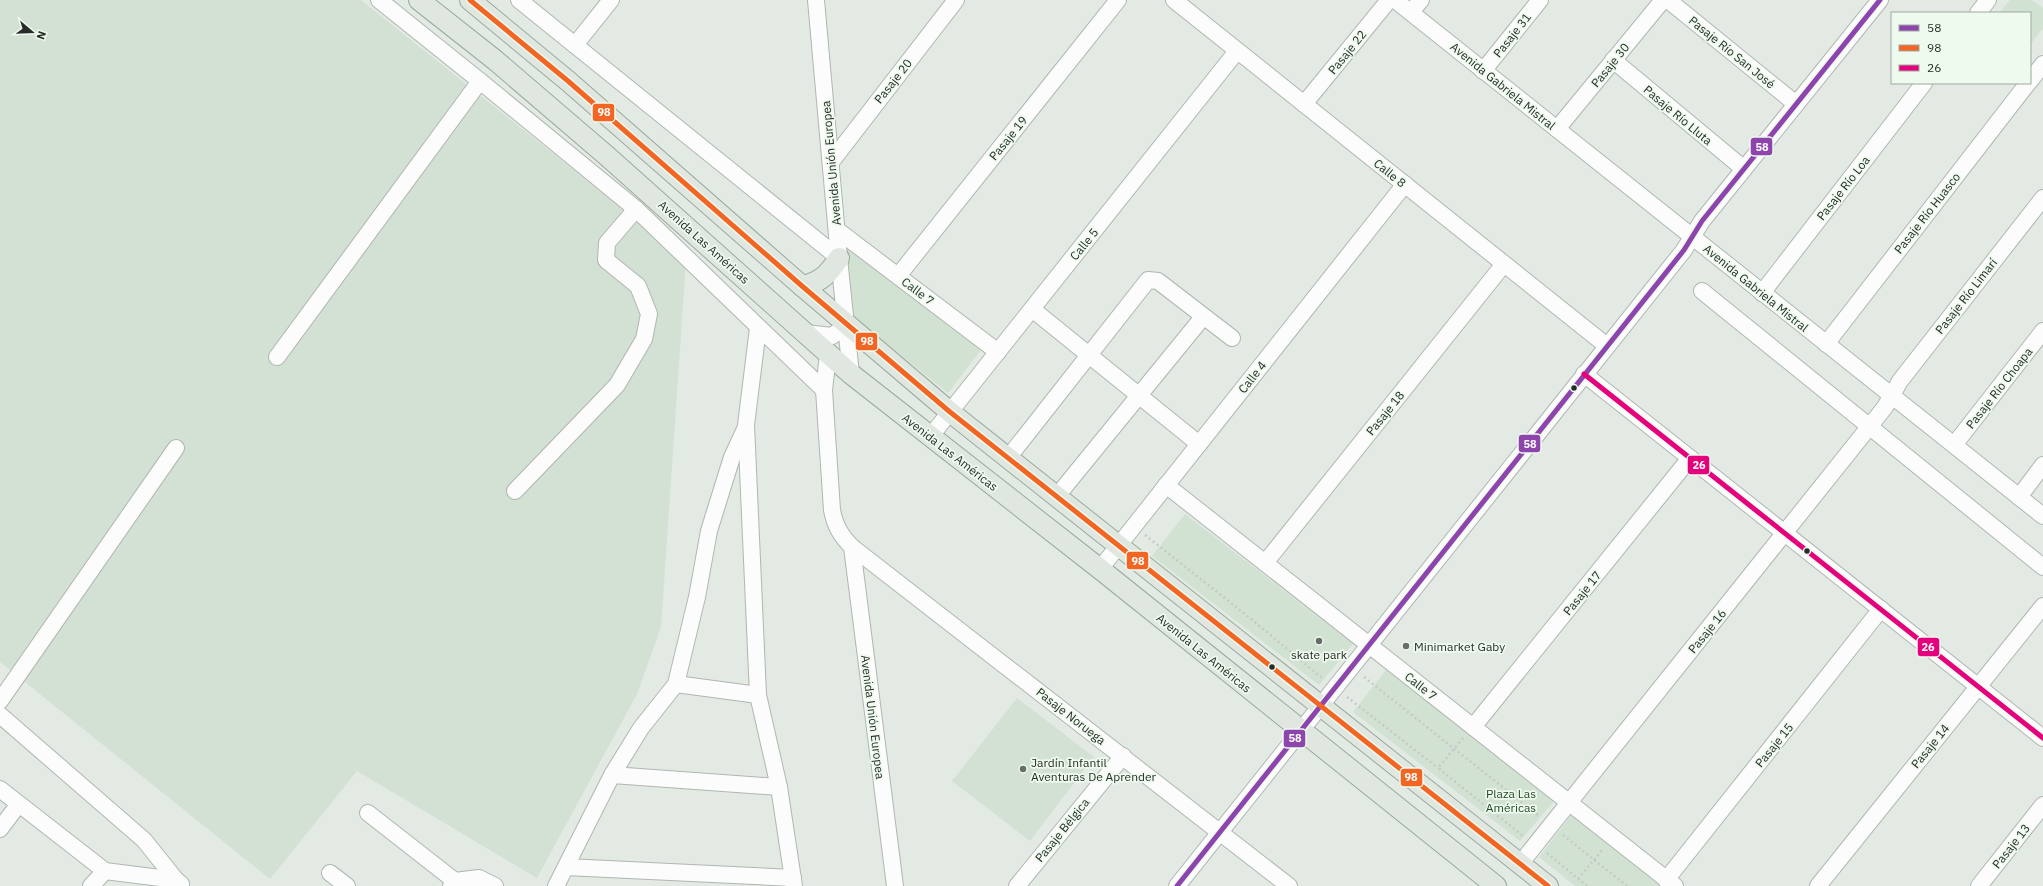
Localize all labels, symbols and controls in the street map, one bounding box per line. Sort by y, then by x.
street label: Pasaje 31 [1490,10,1534,60]
north arrow [12,12,52,52]
legend [1891,12,2031,84]
street label: Pasaje Río San José [1686,13,1779,92]
text: 58 [1927,20,1941,35]
street label: Pasaje 22 [1325,27,1369,77]
text: N [34,29,49,41]
street label: Avenida Gabriela Mistral [1447,39,1559,133]
street label: Pasaje 30 [1588,40,1632,90]
text: 98 [1927,40,1941,55]
street label: Pasaje 20 [871,56,915,106]
text: 26 [1927,60,1941,75]
street label: Pasaje Río Lluta [1641,82,1716,148]
street label: Avenida Unión Europea [818,99,844,226]
line badge: 98 [592,103,615,122]
text: 98 [597,105,611,119]
street label: Pasaje 19 [986,113,1030,163]
line badge: 58 [1750,137,1773,156]
text: 58 [1755,140,1769,154]
street label: Pasaje Río Loa [1813,152,1873,223]
street label: Calle 8 [1371,156,1409,190]
street label: Pasaje Río Huasco [1891,169,1963,257]
street label: Avenida Las Américas [655,197,753,287]
street label: Calle 5 [1067,225,1101,263]
street label: Avenida Gabriela Mistral [1700,241,1812,335]
street label: Pasaje Río Limarí [1932,255,2000,337]
street label: Calle 7 [899,274,937,308]
line badge: 98 [855,332,878,351]
text: 98 [860,334,874,348]
street label: Pasaje Río Choapa [1963,344,2036,432]
street label: Calle 4 [1235,358,1269,396]
unlabelled marker [1569,383,1579,393]
street label: Pasaje 18 [1363,388,1407,438]
street label: Avenida Las Américas [899,410,1001,494]
line badge: 58 [1518,434,1541,453]
text: 58 [1523,437,1537,451]
line badge: 26 [1687,455,1710,475]
text: 26 [1692,458,1706,472]
unlabelled marker [1802,546,1812,556]
line badge: 98 [1126,551,1149,570]
text: 98 [1131,554,1145,568]
street label: Pasaje 17 [1560,568,1604,618]
street label: Pasaje 16 [1685,606,1729,656]
street label: Avenida Las Américas [1154,610,1254,696]
marker: skate park [1314,636,1324,646]
line badge: 26 [1917,637,1940,657]
place label: Minimarket Gaby [1414,639,1505,654]
text: 26 [1921,640,1935,654]
marker: Minimarket Gaby [1401,641,1411,651]
place label: skate park [1291,647,1348,662]
street label: Avenida Unión Europea [858,654,888,781]
unlabelled marker [1267,662,1277,672]
street label: Calle 7 [1402,669,1440,703]
street label: Pasaje Noruega [1033,684,1109,748]
street label: Pasaje 15 [1752,720,1796,770]
street label: Pasaje 14 [1908,721,1952,771]
line badge: 58 [1283,729,1306,748]
text: 58 [1288,731,1302,745]
place label: Jardín Infantil Aventuras De Aprender [1031,755,1157,784]
marker: Jardín Infantil Aventuras De Aprender [1018,764,1028,774]
line badge: 98 [1400,768,1423,787]
text: 98 [1404,770,1418,784]
park label: Plaza Las Américas [1486,786,1536,815]
street label: Pasaje Bélgica [1032,795,1093,865]
street label: Pasaje 13 [1989,821,2033,871]

